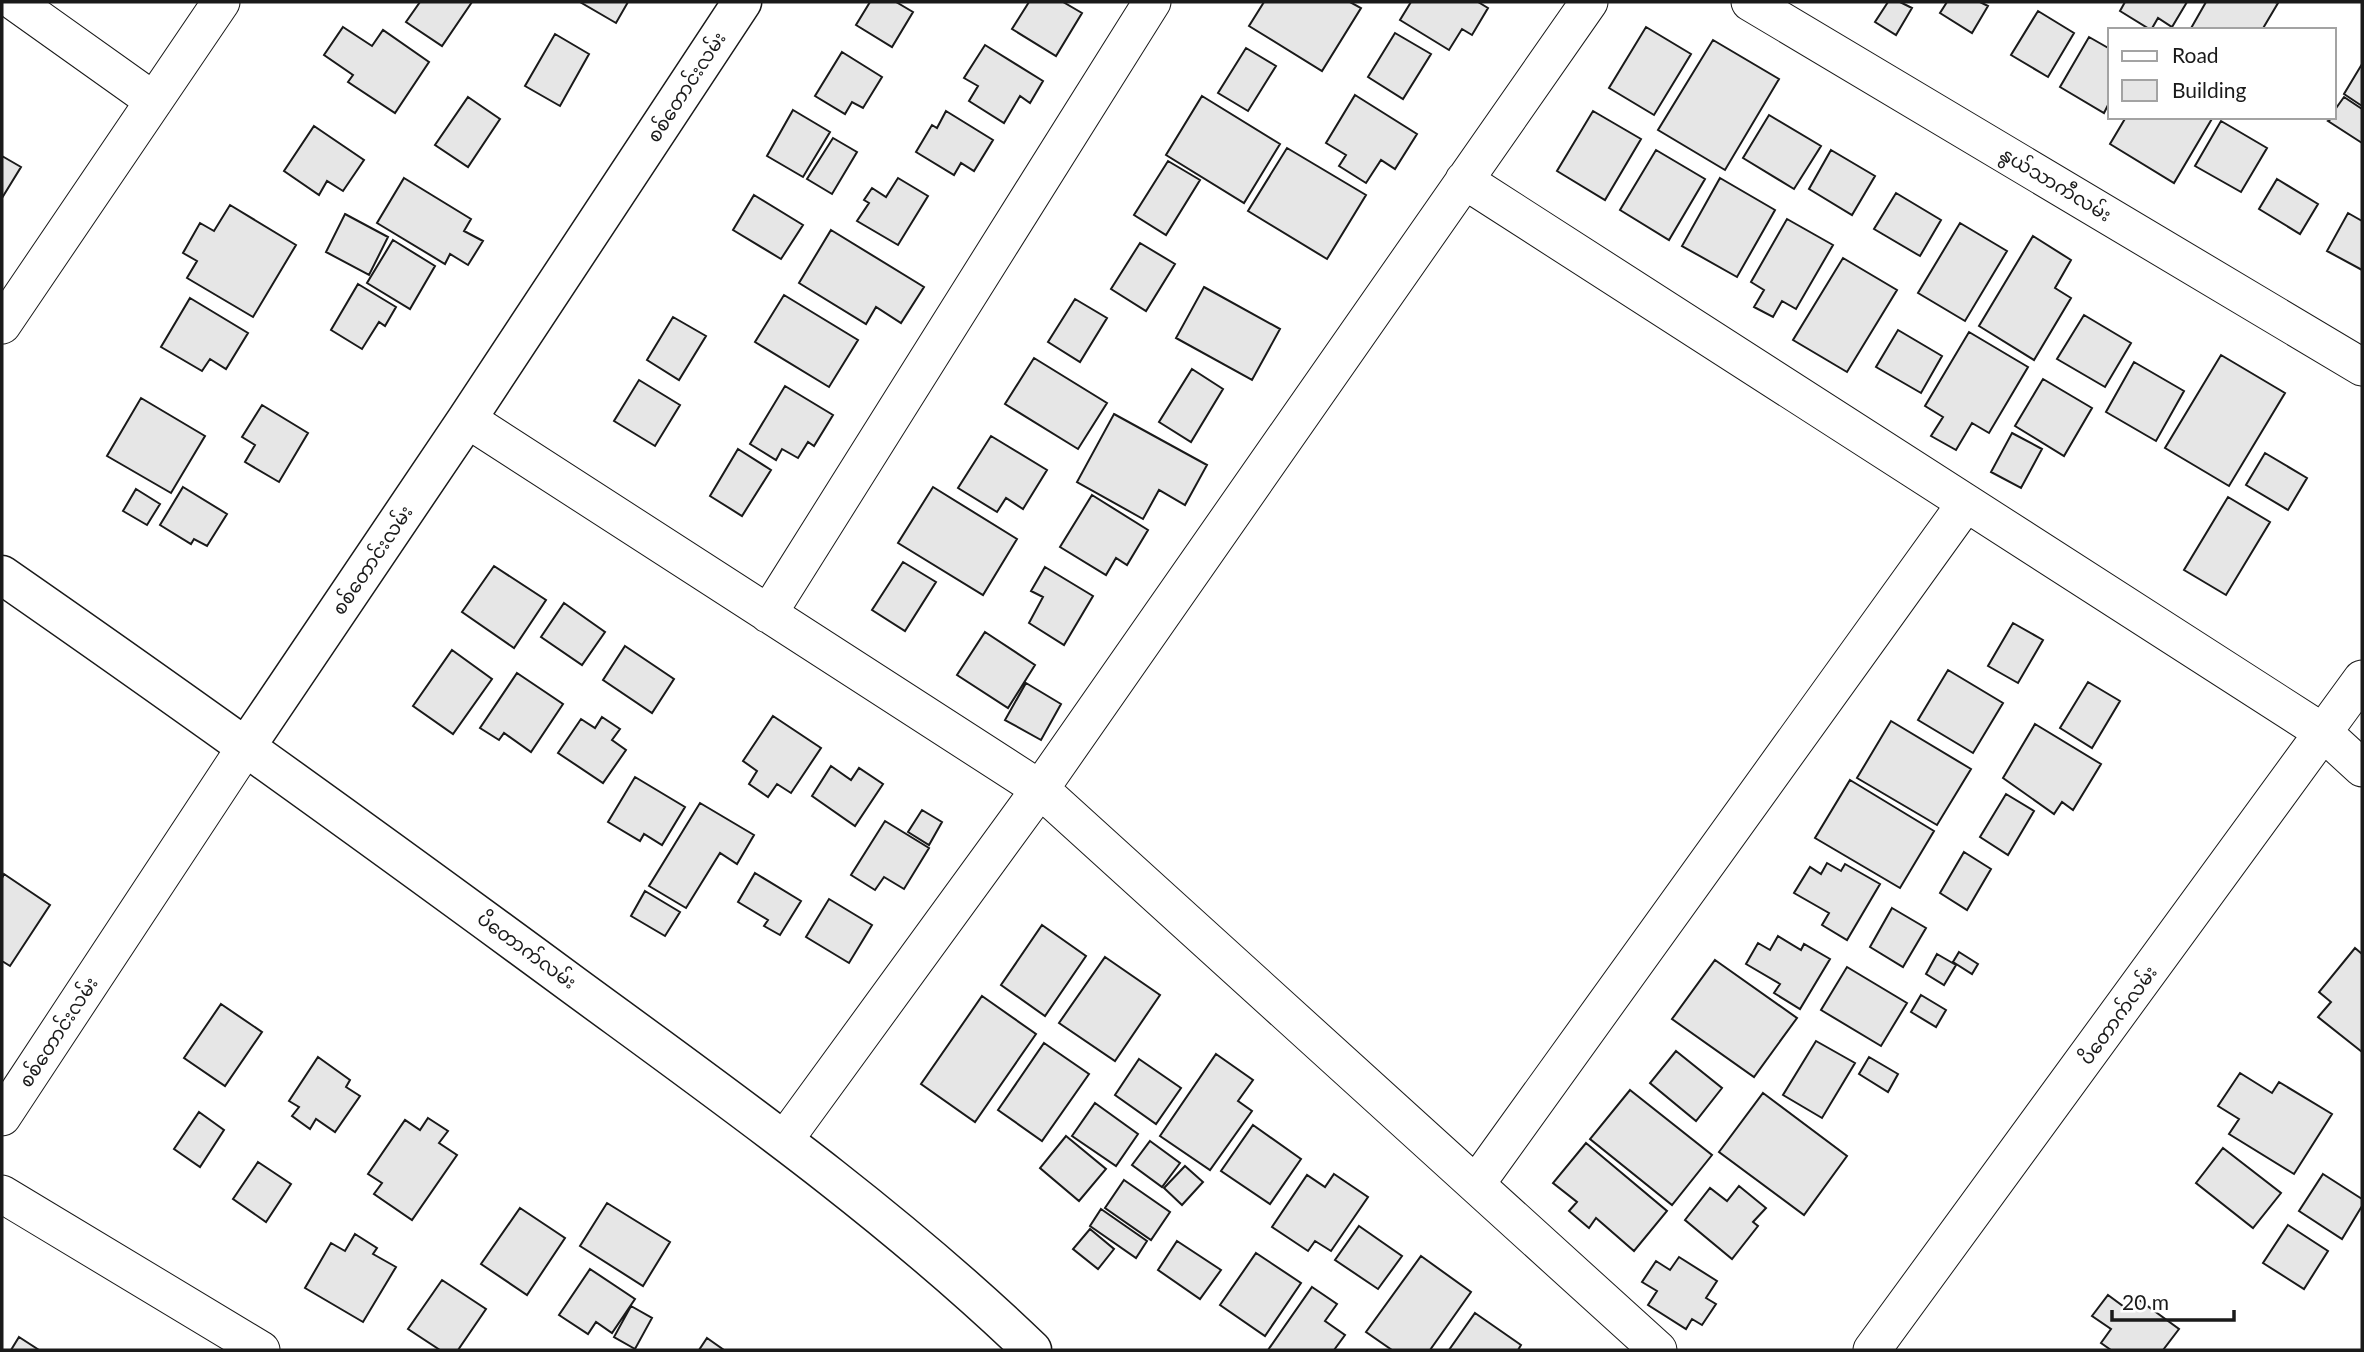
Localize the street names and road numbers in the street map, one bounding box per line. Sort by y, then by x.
street label: စစ်တောင်းလမ်း [640,26,730,146]
street label: နွယ်သာကီလမ်း [1994,140,2117,230]
street label: စစ်တောင်းလမ်း [325,499,417,619]
street label: ပိတောက်လမ်း [473,904,582,993]
street label: ပိတောက်လမ်း [2072,960,2161,1069]
street label: စစ်တောင်းလမ်း [12,971,102,1091]

